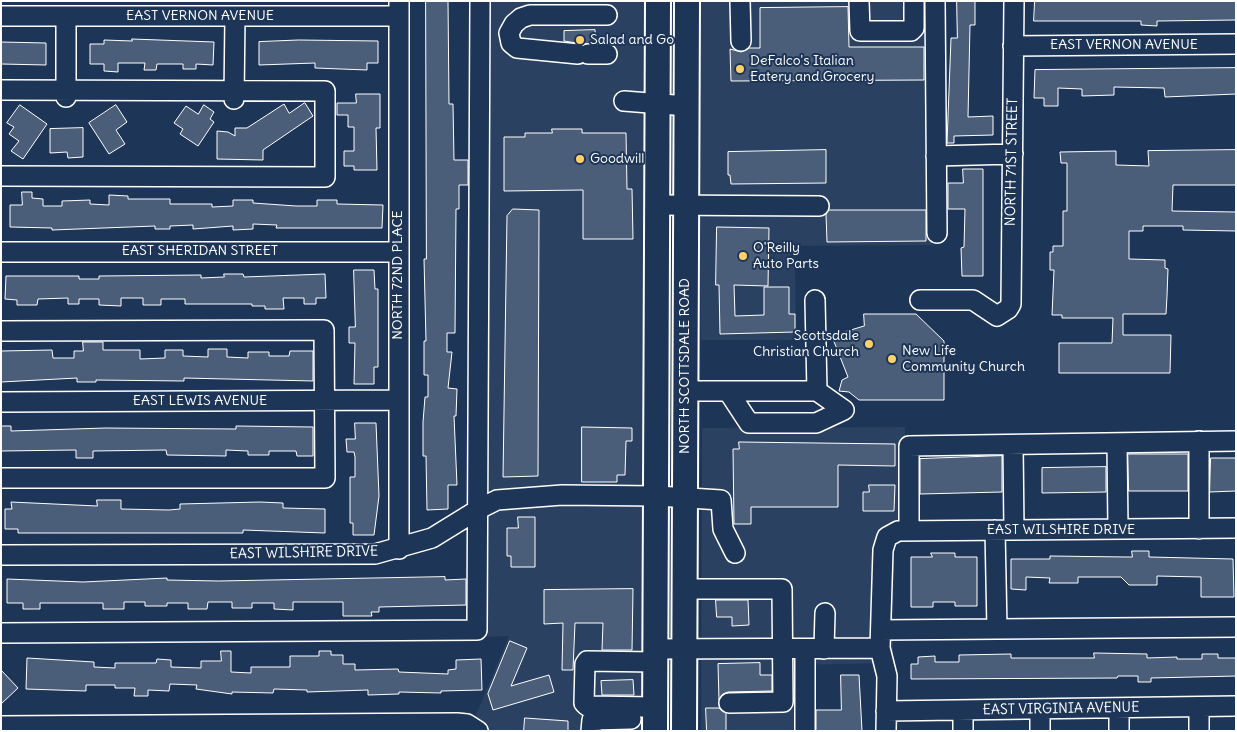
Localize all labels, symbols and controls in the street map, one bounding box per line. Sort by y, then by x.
street label: EAST VERNON AVENUE [126,8,274,24]
place label: Salad and Go [590,32,674,48]
marker: Salad and Go [574,34,586,46]
street label: EAST VERNON AVENUE [1050,37,1198,53]
place label: DeFalco's Italian Eatery and Grocery [750,53,874,85]
marker: DeFalco's Italian Eatery and Grocery [734,63,746,75]
street label: NORTH 71ST STREET [1002,98,1022,226]
place label: Goodwill [590,151,644,167]
marker: Goodwill [574,153,586,165]
street label: NORTH 72ND PLACE [390,210,406,340]
place label: O'Reilly Auto Parts [753,240,819,272]
street label: EAST SHERIDAN STREET [122,243,278,259]
marker: O'Reilly Auto Parts [737,250,749,262]
street label: NORTH SCOTTSDALE ROAD [677,278,693,454]
place label: Scottsdale Christian Church [753,328,859,361]
marker: Scottsdale Christian Church [863,338,875,350]
place label: New Life Community Church [902,343,1025,376]
marker: New Life Community Church [886,353,898,365]
street label: EAST LEWIS AVENUE [133,393,267,409]
street label: EAST WILSHIRE DRIVE [987,522,1135,538]
street label: EAST WILSHIRE DRIVE [230,543,378,563]
street label: EAST VIRGINIA AVENUE [983,699,1139,719]

